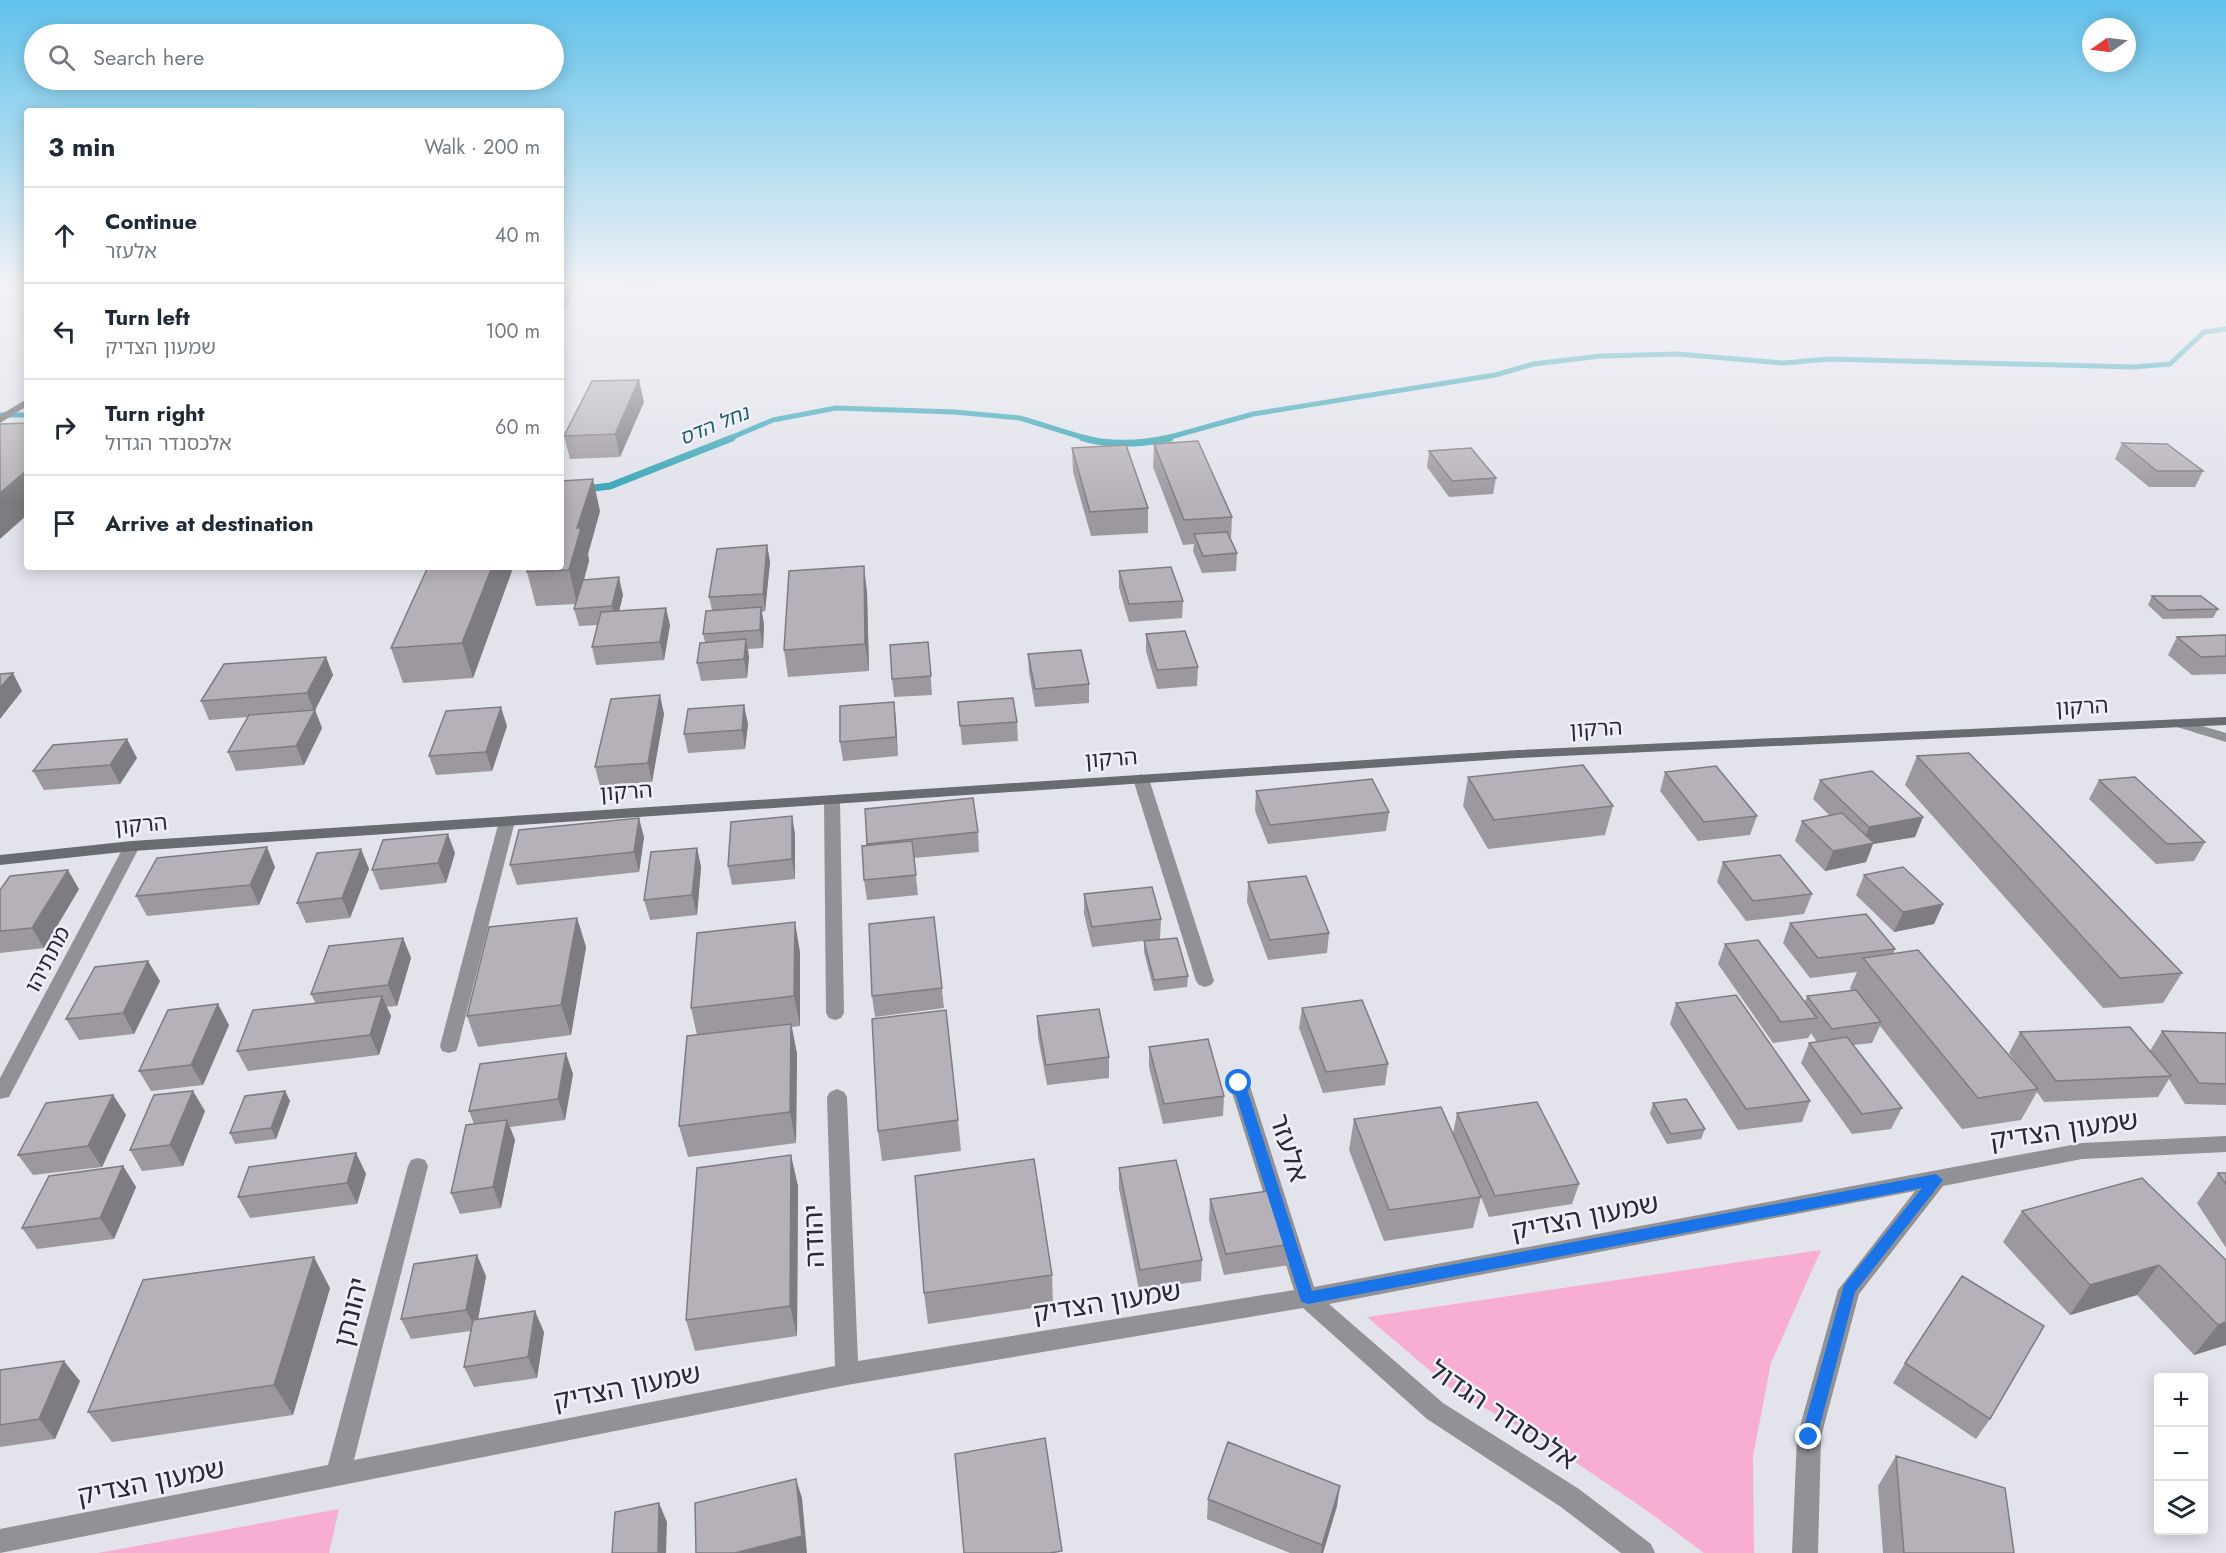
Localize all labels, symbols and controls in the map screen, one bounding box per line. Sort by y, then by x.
north arrow [2082,18,2136,72]
search box [24,24,564,90]
icon: search [45,41,78,74]
text: Search here [93,41,204,73]
text: 3 min [48,128,115,166]
text: Walk · 200 m [424,133,540,162]
text: Continue [105,205,197,237]
icon: ahead [48,219,81,252]
text: 40 m [495,221,540,250]
text: אלעזר [105,237,157,266]
text: Turn left [105,301,190,333]
icon: left [48,315,81,348]
text: 100 m [485,317,540,346]
text: שמעון הצדיק [105,333,216,362]
text: Turn right [105,397,205,429]
water label: נחל הדס [675,398,755,453]
icon: right [48,411,81,444]
text: 60 m [495,413,540,442]
text: אלכסנדר הגדול [105,429,232,458]
icon: arrive [48,507,81,540]
text: Arrive at destination [105,507,314,539]
street label: הרקון [2055,689,2109,723]
street label: הרקון [1569,711,1623,745]
street label: הרקון [1083,740,1139,776]
street label: הרקון [598,773,654,809]
street label: הרקון [113,806,169,842]
street label: מתתיהו [16,920,78,998]
route start [1225,1069,1251,1095]
street label: שמעון הצדיק [1987,1100,2141,1159]
street label: אלעזר [1260,1109,1319,1187]
street label: שמעון הצדיק [1508,1183,1662,1250]
street label: יהודה [793,1204,834,1268]
street label: שמעון הצדיק [1030,1271,1184,1332]
street label: יהונתן [323,1273,378,1351]
street label: אלכסנדר הגדול [1421,1351,1585,1479]
street label: שמעון הצדיק [550,1353,704,1420]
map controls [2154,1373,2208,1535]
button: + [2154,1373,2208,1427]
route end [1795,1423,1821,1449]
button: − [2154,1427,2208,1481]
street label: שמעון הצדיק [74,1448,228,1515]
button: layers [2154,1481,2208,1535]

